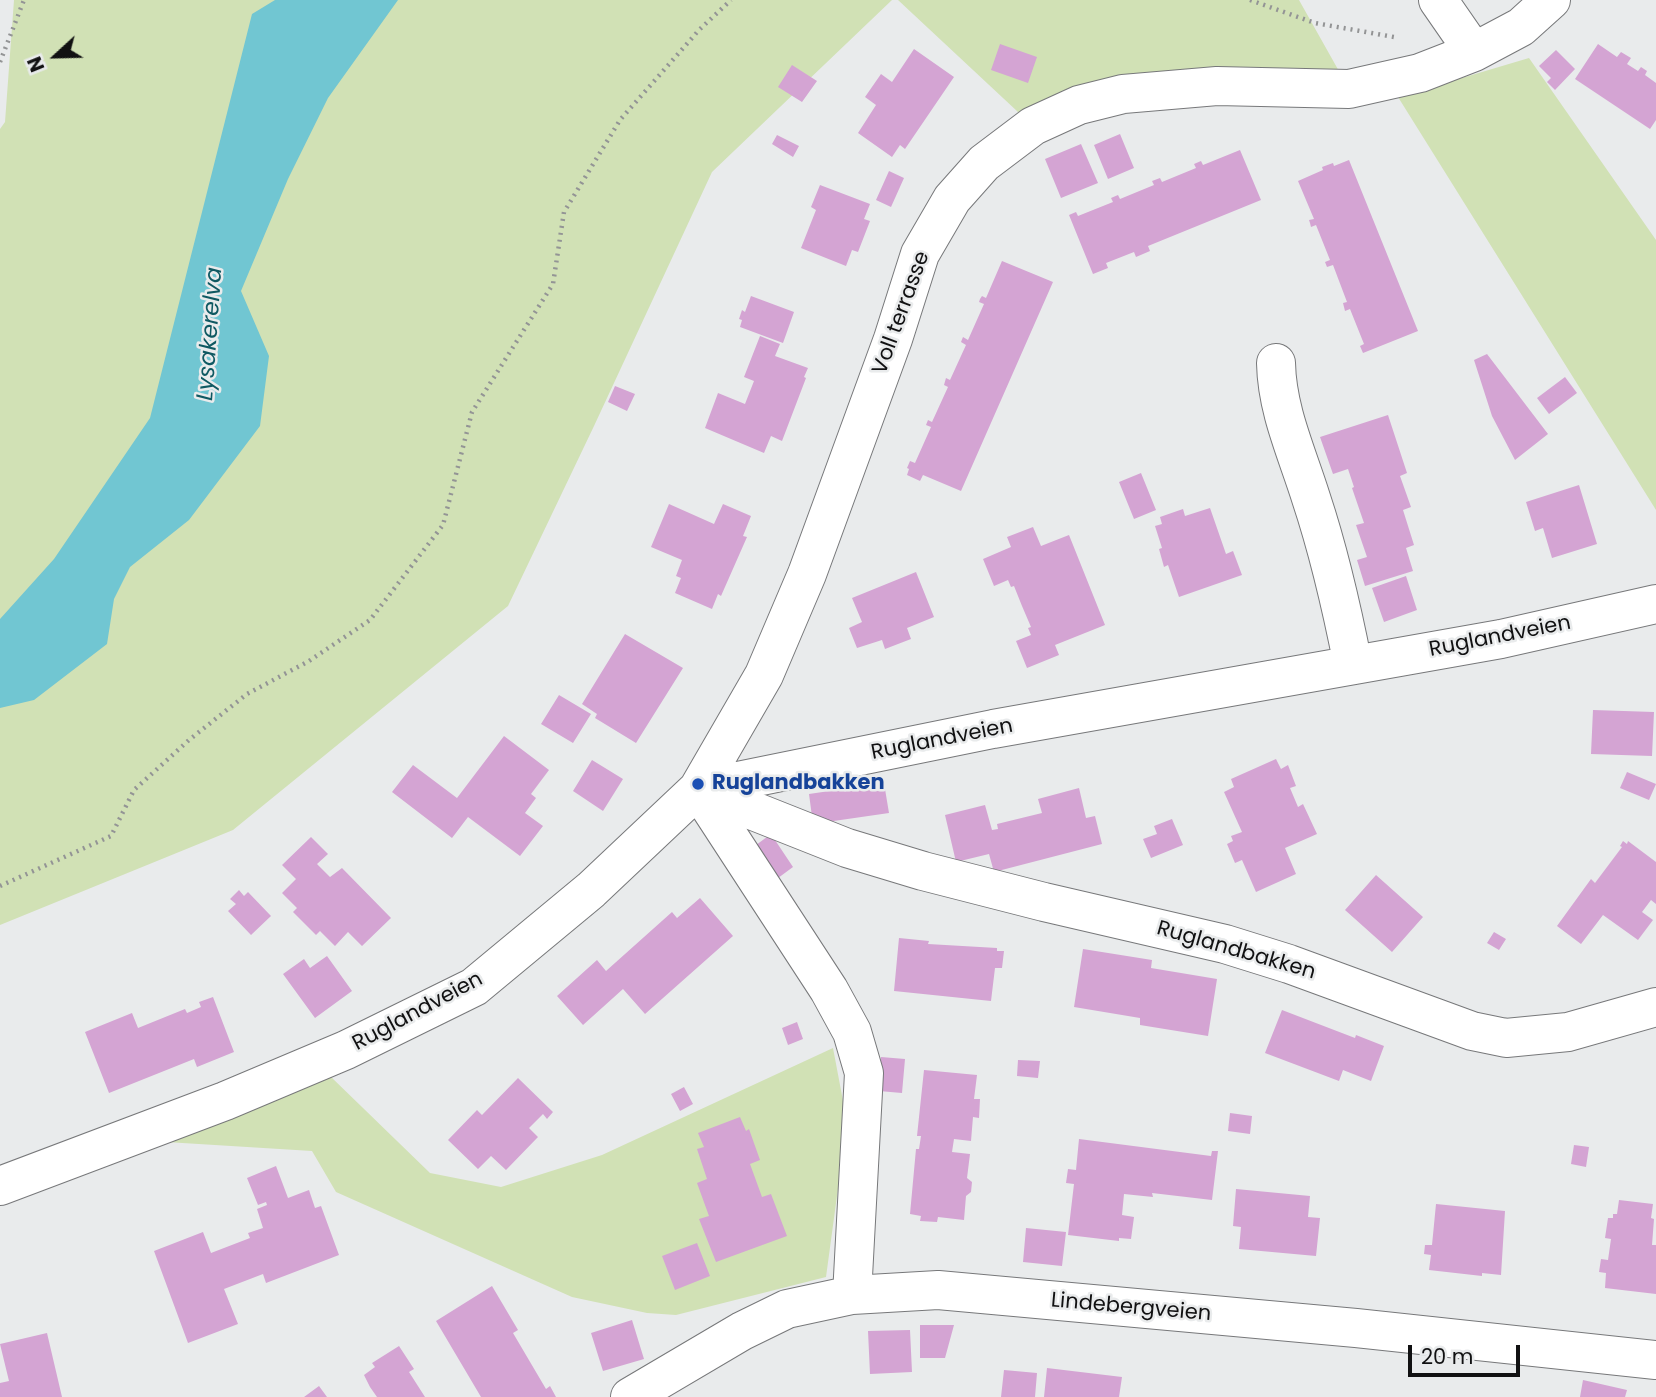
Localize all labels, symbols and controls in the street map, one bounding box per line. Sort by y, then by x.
north arrow [21,21,91,91]
text: N [21,52,51,76]
street label: Voll terrasse [868,248,936,378]
water label: Lysakerelva [193,266,229,402]
street label: Ruglandveien [1427,611,1573,663]
street label: Ruglandveien [869,714,1015,766]
place label: Ruglandbakken [712,771,885,797]
marker: Ruglandbakken [690,776,706,792]
street label: Ruglandbakken [1154,916,1318,986]
street label: Ruglandveien [349,967,487,1057]
street label: Lindebergveien [1050,1288,1212,1328]
scale bar [1411,1330,1523,1374]
text: 20 m [1421,1342,1474,1371]

